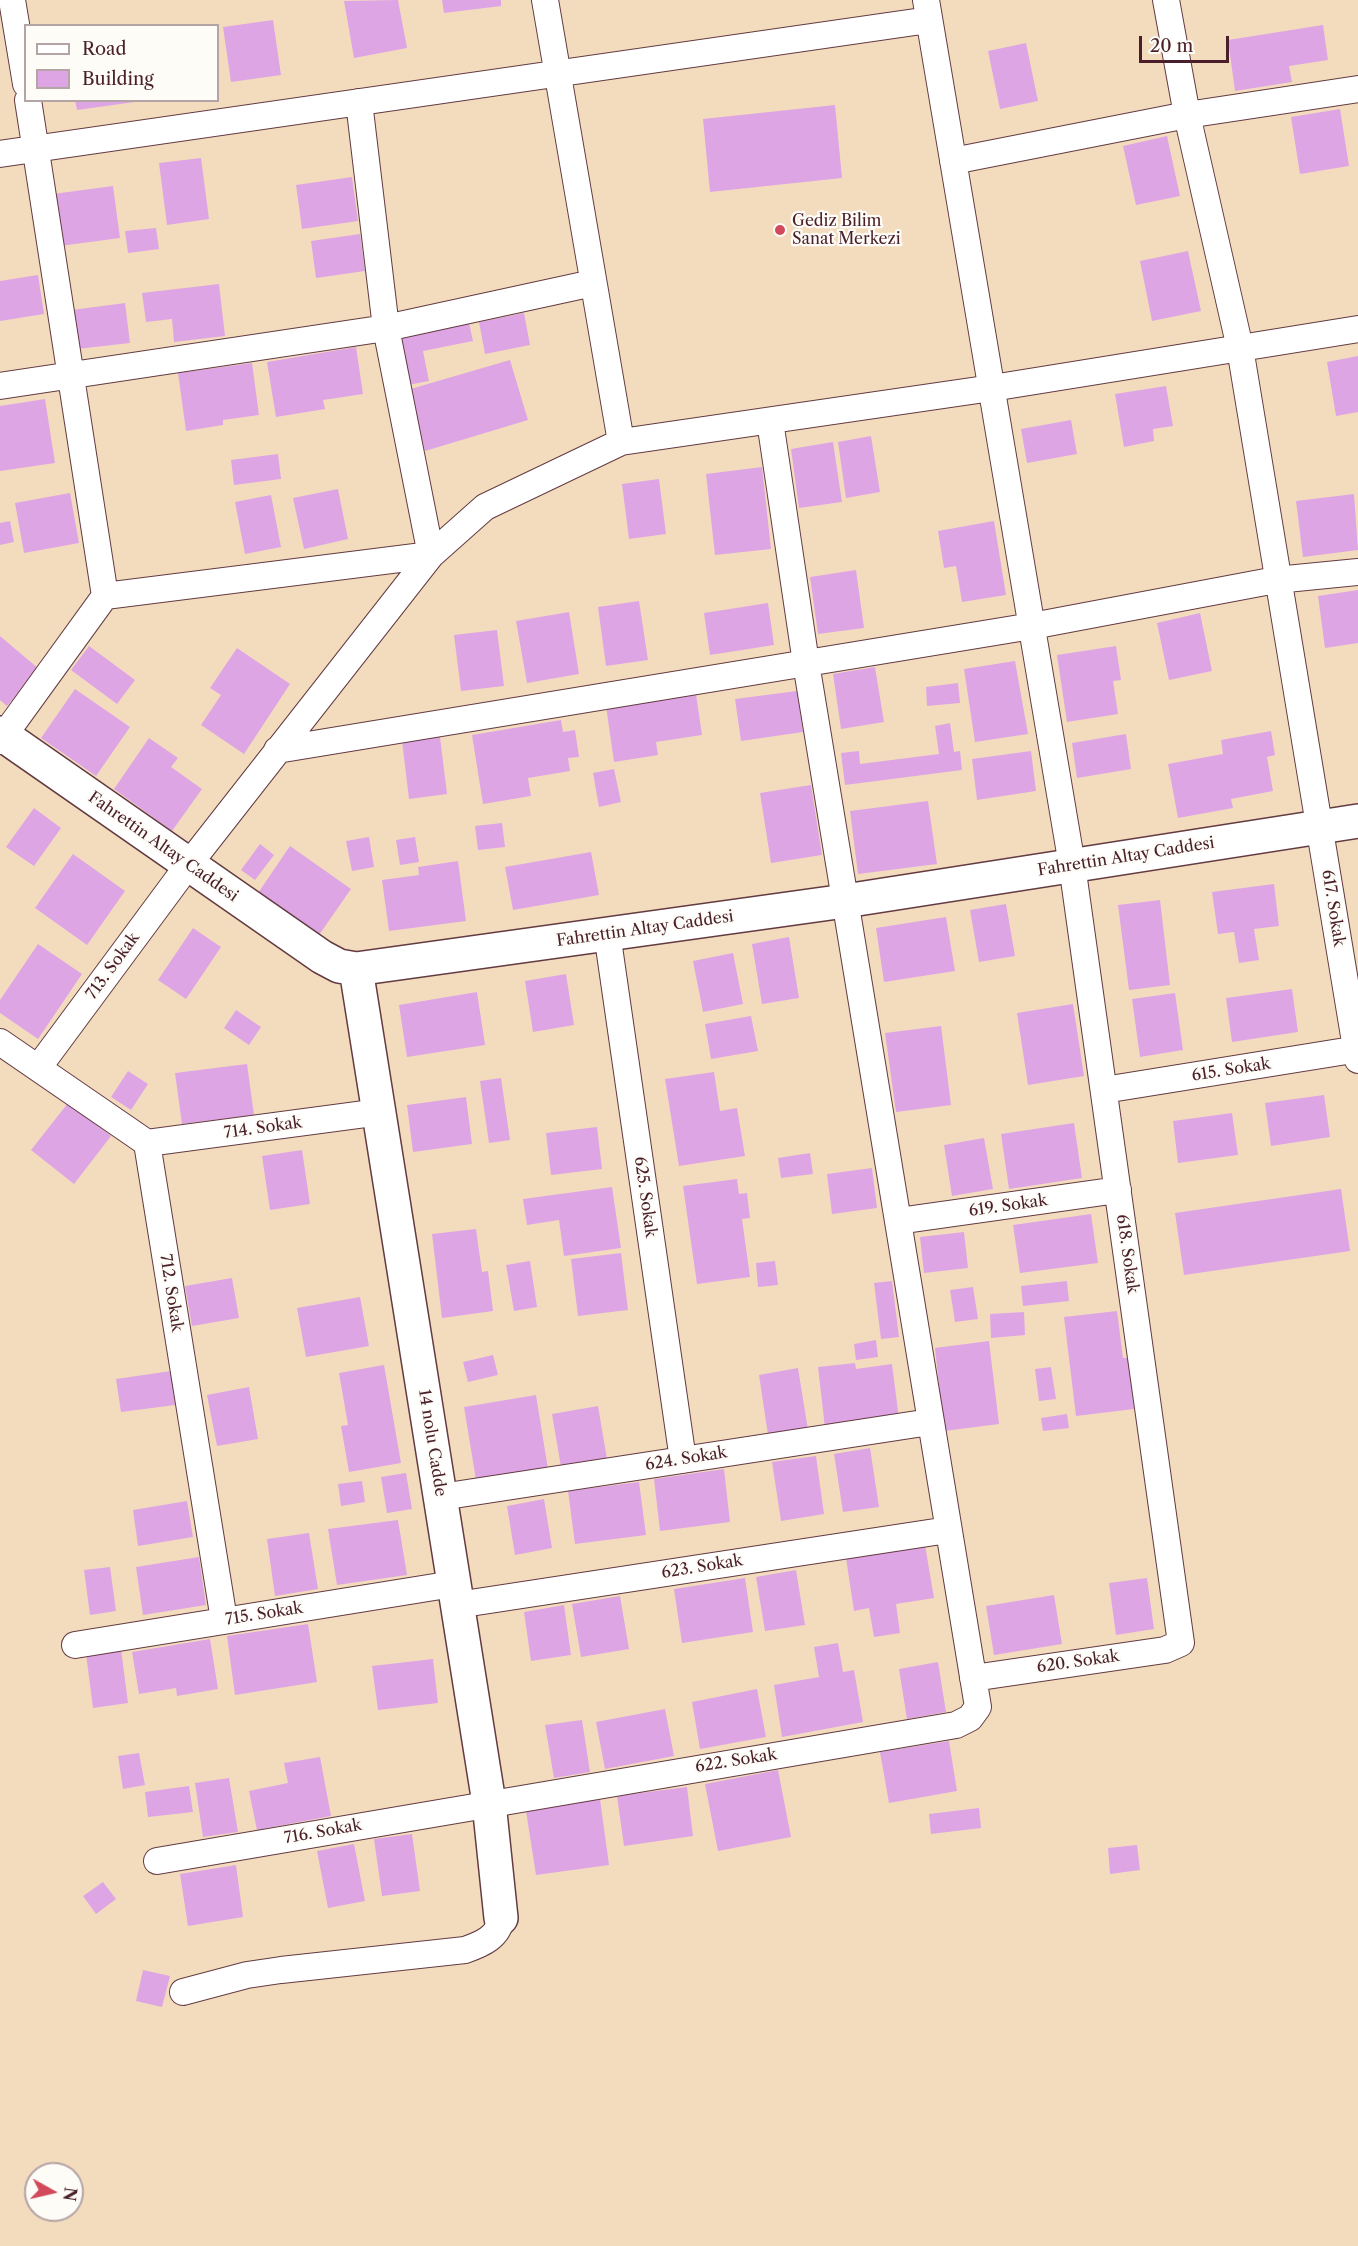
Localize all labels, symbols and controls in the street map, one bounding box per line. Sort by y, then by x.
legend [24,24,219,102]
scale bar [1142,24,1232,62]
text: 20 m [1150,35,1193,57]
text: Road [82,38,127,60]
text: Building [82,68,154,90]
place label: Gediz Bilim Sanat Merkezi [792,211,901,249]
marker: Gediz Bilim Sanat Merkezi [773,223,787,237]
street label: Fahrettin Altay Caddesi [84,788,242,906]
street label: Fahrettin Altay Caddesi [1036,834,1216,880]
street label: 617. Sokak [1317,868,1349,948]
street label: Fahrettin Altay Caddesi [555,907,735,951]
street label: 713. Sokak [82,929,144,1003]
street label: 615. Sokak [1190,1054,1272,1086]
street label: 714. Sokak [223,1113,303,1143]
street label: 625. Sokak [630,1155,660,1239]
street label: 619. Sokak [967,1191,1049,1221]
street label: 618. Sokak [1112,1213,1142,1295]
street label: 712. Sokak [155,1253,187,1333]
street label: 14 nolu Cadde [414,1388,450,1498]
street label: 624. Sokak [644,1443,728,1475]
street label: 623. Sokak [660,1551,744,1583]
street label: 715. Sokak [224,1598,304,1630]
street label: 620. Sokak [1036,1647,1120,1677]
street label: 622. Sokak [694,1745,778,1777]
street label: 716. Sokak [283,1816,363,1848]
north arrow [24,2162,84,2222]
text: N [59,2186,81,2203]

